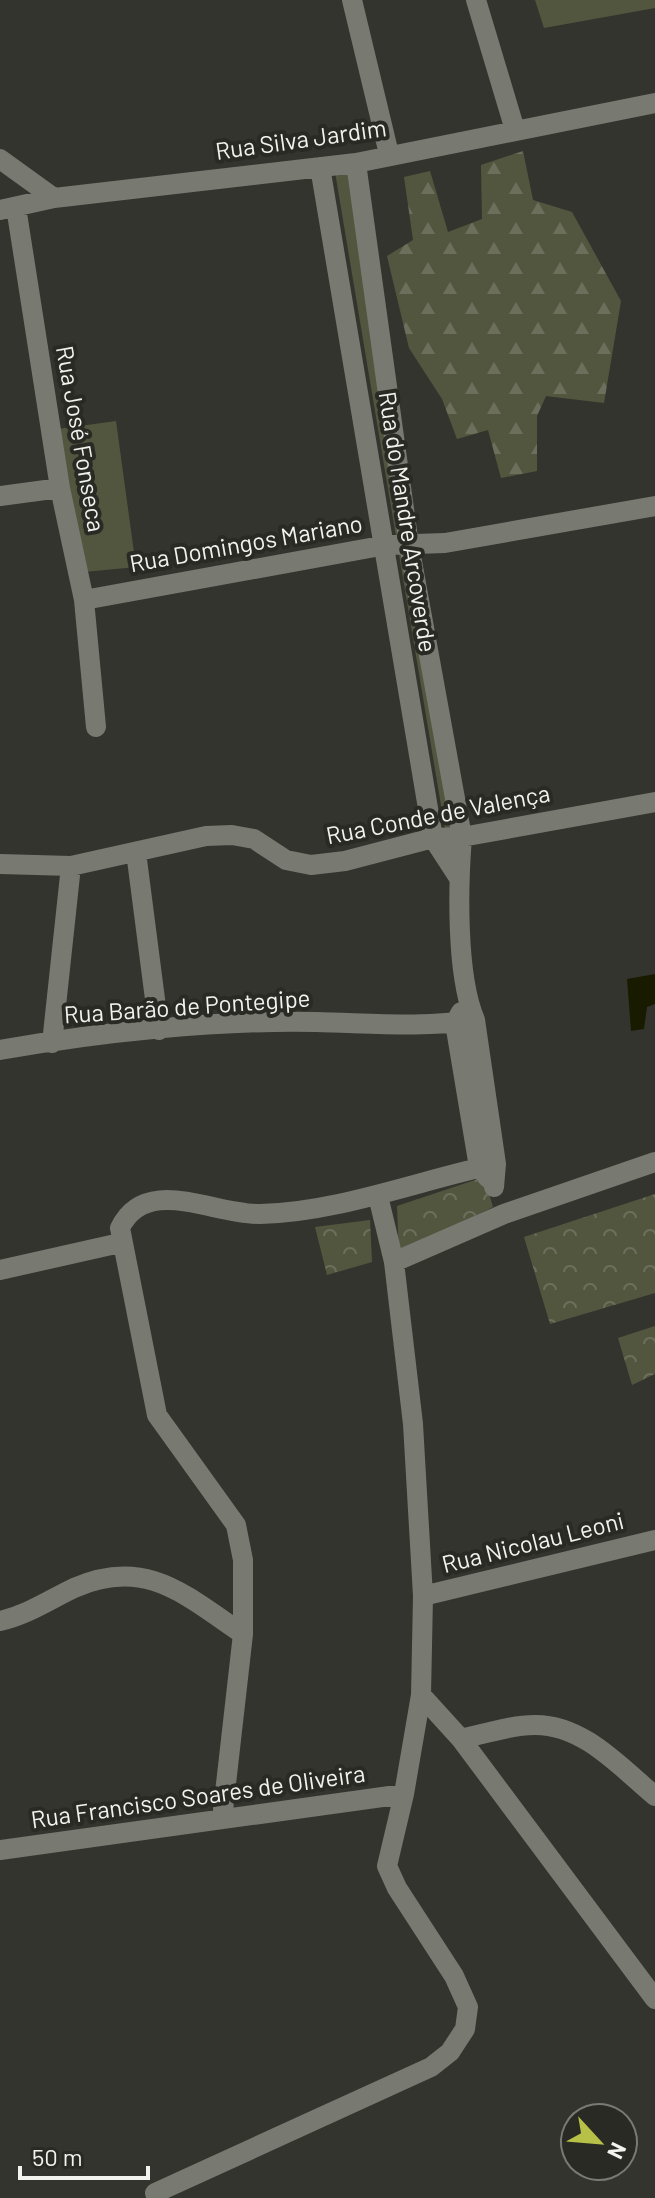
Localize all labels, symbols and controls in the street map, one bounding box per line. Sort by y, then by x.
street label: Rua Silva Jardim [213,112,388,165]
street label: Rua José Fonseca [51,343,112,534]
street label: Rua do Mandre Arcoverde [374,389,443,654]
street label: Rua Domingos Mariano [127,508,365,577]
street label: Rua Conde de Valença [323,778,552,849]
street label: Rua Barão de Pontegipe [63,982,311,1029]
street label: Rua Nicolau Leoni [439,1505,627,1578]
street label: Rua Francisco Soares de Oliveira [29,1758,367,1833]
north arrow [559,2102,639,2182]
scale bar [20,2130,148,2180]
text: N [603,2139,633,2163]
text: 50 m [32,2142,83,2171]

